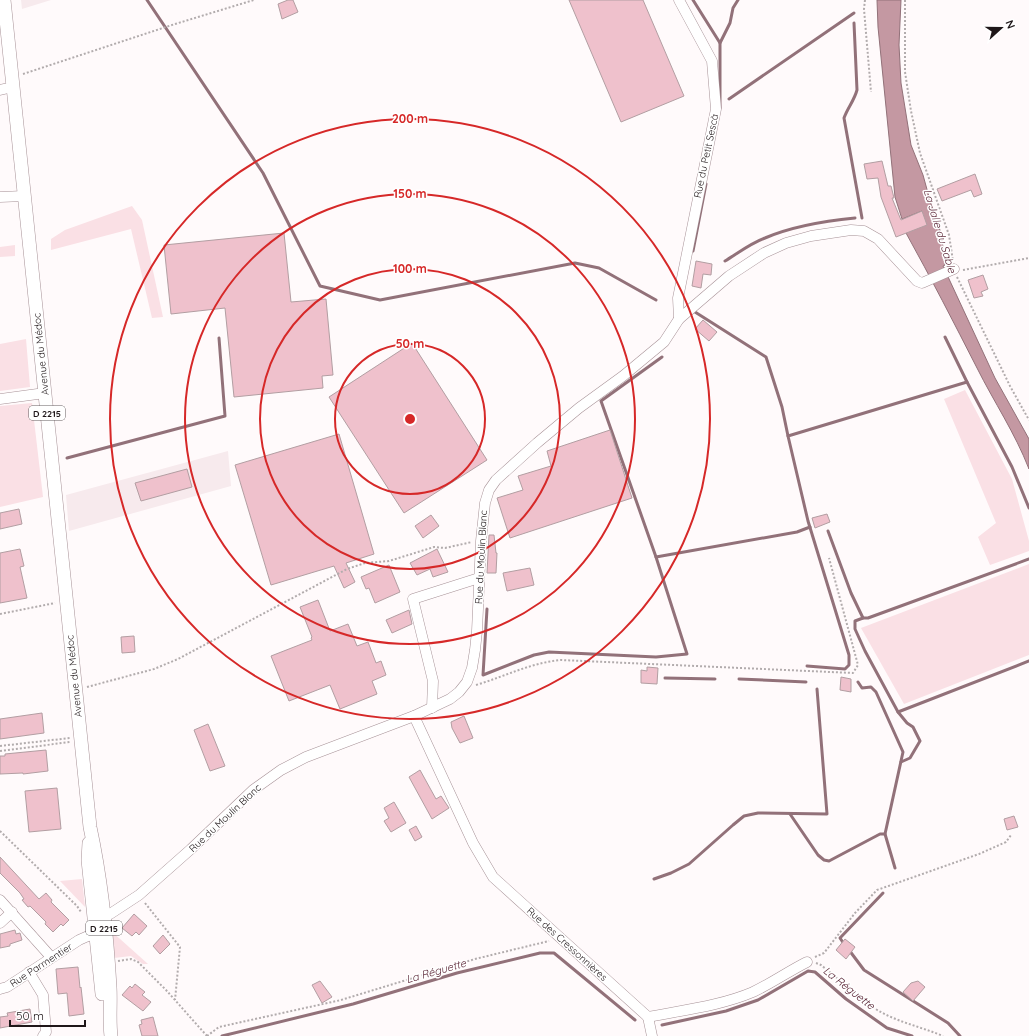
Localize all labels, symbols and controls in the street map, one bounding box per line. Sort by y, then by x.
north arrow [981,8,1021,48]
text: N [1002,18,1018,31]
text: 200 m [392,111,428,126]
street label: Rue du Petit Sescà [691,113,721,199]
text: 150 m [393,186,427,201]
water label: La Jalle du Sable [921,187,960,275]
text: 100 m [393,261,427,276]
street label: Avenue du Médoc [30,312,52,396]
text: 50 m [396,336,424,351]
road number: D 2215 [29,406,65,420]
centre of rings [403,412,417,426]
street label: Rue du Moulin Blanc [472,510,490,604]
street label: Avenue du Médoc [63,634,85,718]
street label: Rue du Moulin Blanc [186,781,264,855]
street label: Rue des Cressonnières [524,904,610,984]
road number: D 2215 [86,921,122,935]
street label: Rue Parmentier [7,940,75,990]
water label: La Réguette [404,956,468,986]
water label: La Réguette [820,963,878,1013]
scale bar [10,1002,85,1028]
text: 50 m [16,1008,44,1023]

